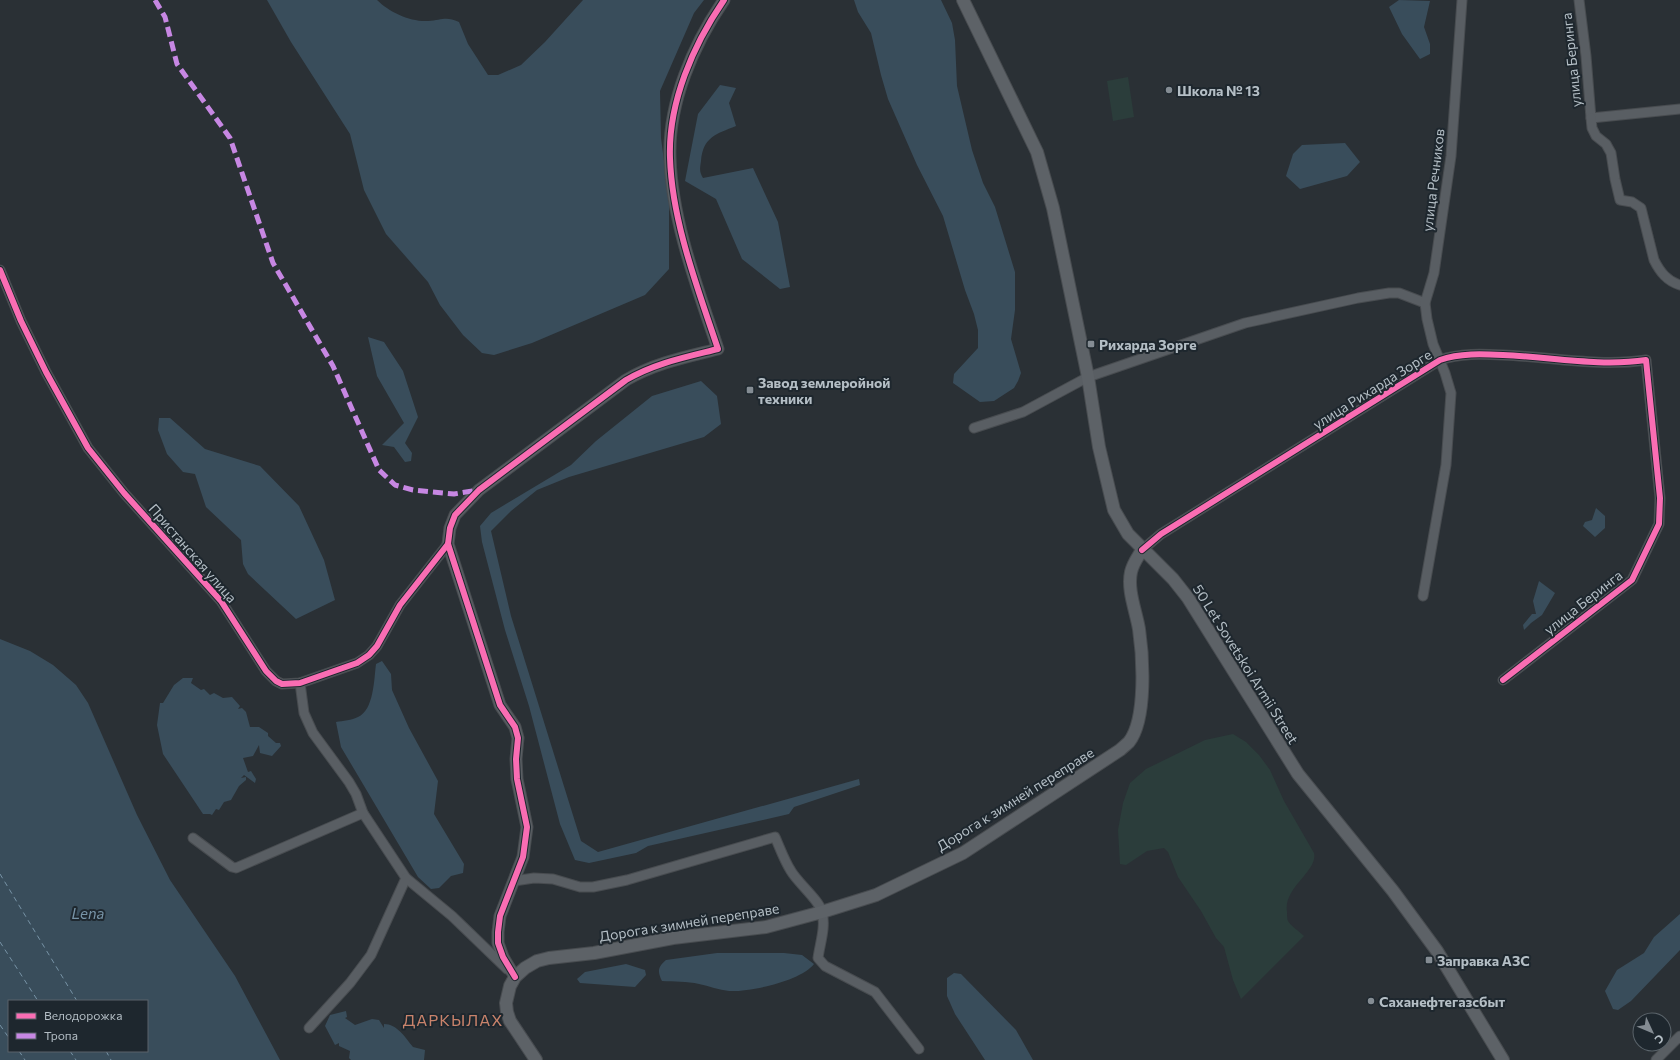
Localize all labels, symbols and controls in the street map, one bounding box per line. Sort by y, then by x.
street label: улица Беринга [1558,12,1584,108]
place label: Школа № 13 [1177,82,1260,99]
marker: Школа № 13 [1164,85,1174,95]
street label: улица Речников [1418,128,1448,232]
place label: Рихарда Зорге [1099,336,1197,353]
marker: Рихарда Зорге [1086,339,1096,349]
street label: улица Рихарда Зорге [1309,346,1435,432]
place label: Завод землеройной техники [758,374,891,407]
marker: Завод землеройной техники [745,385,755,395]
street label: Пристанская улица [145,500,241,606]
street label: улица Беринга [1540,566,1626,638]
street label: 50 Let Sovetskoi Armii Street [1190,581,1302,747]
street label: Дорога к зимней переправе [933,744,1097,854]
street label: Дорога к зимней переправе [598,899,780,945]
water label: Lena [72,904,105,922]
place label: Заправка АЗС [1437,952,1530,969]
marker: Заправка АЗС [1424,955,1434,965]
place label: Саханефтегазсбыт [1379,993,1505,1010]
marker: Саханефтегазсбыт [1366,996,1376,1006]
legend [8,1000,148,1052]
text: Велодорожка [44,1008,122,1022]
district label: ДАРКЫЛАХ [403,1010,503,1029]
north arrow [1632,1012,1672,1052]
text: Тропа [44,1028,78,1042]
text: С [1652,1032,1667,1047]

